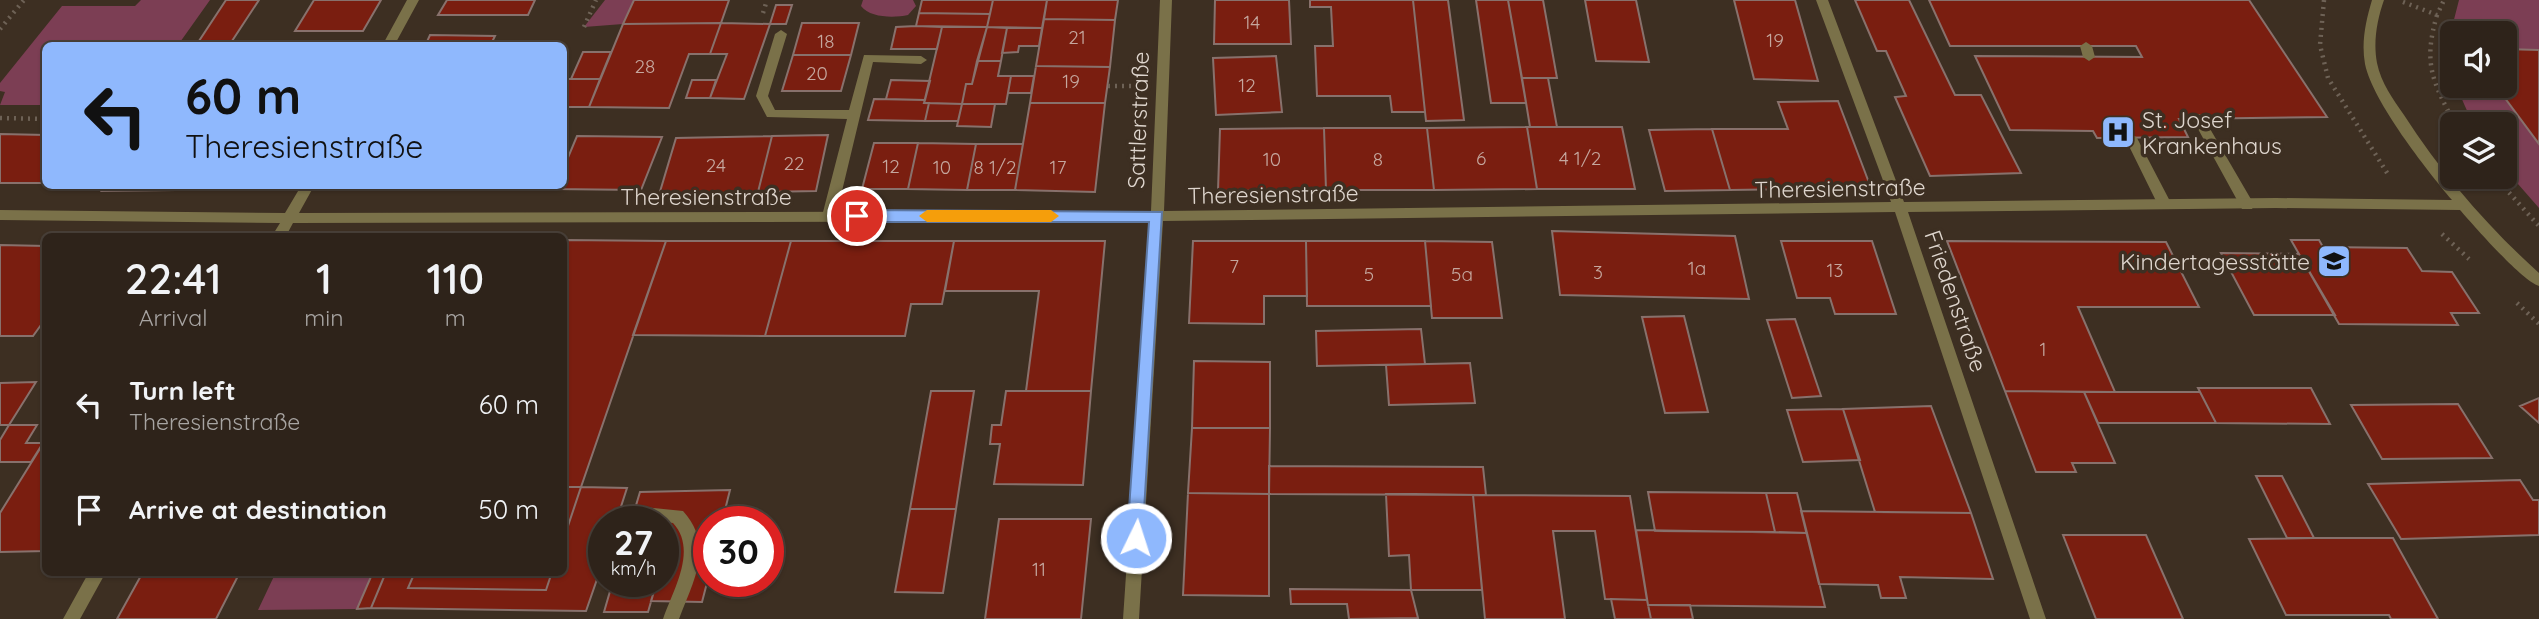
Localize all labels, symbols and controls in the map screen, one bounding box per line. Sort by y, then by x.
house number: 14 [1244,10,1260,34]
map controls [2440,21,2517,189]
button: sound [2440,21,2517,98]
house number: 21 [1068,25,1086,49]
house number: 19 [1766,28,1784,52]
house number: 18 [817,29,835,53]
street label: Sattlerstraße [1121,51,1155,189]
house number: 28 [635,54,655,78]
house number: 20 [806,61,828,85]
text: 60 m [185,65,301,126]
house number: 19 [1062,69,1080,93]
icon: left [70,70,161,161]
house number: 12 [1238,73,1256,97]
place label: St. Josef Krankenhaus [2142,105,2282,160]
button: layers [2440,112,2517,189]
hospital icon: St. Josef Krankenhaus [2099,113,2137,151]
text: Theresienstraße [185,126,423,166]
house number: 6 [1476,146,1486,170]
house number: 4 1/2 [1559,146,1601,170]
house number: 10 [1263,147,1281,171]
house number: 8 [1373,147,1383,171]
house number: 22 [783,151,805,175]
house number: 24 [706,153,726,177]
house number: 12 [882,154,900,178]
house number: 10 [933,155,951,179]
house number: 8 1/2 [974,155,1016,179]
house number: 17 [1050,155,1067,179]
street label: Theresienstraße [1754,172,1926,204]
street label: Theresienstraße [1187,178,1359,210]
street label: Theresienstraße [620,182,792,211]
pin [827,186,887,246]
icon: arrive [838,197,876,235]
street label: Friedenstraße [1918,226,1994,376]
school or university icon: Kindertagesstätte [2315,242,2353,280]
place label: Kindertagesstätte [2120,247,2310,276]
text: 22:41 [125,252,221,305]
text: 1 [316,252,332,305]
text: 110 [426,252,484,305]
house number: 7 [1229,254,1239,278]
house number: 1a [1688,256,1706,280]
house number: 13 [1827,258,1844,282]
house number: 3 [1593,260,1603,284]
house number: 5 [1364,262,1374,286]
house number: 5a [1451,262,1473,286]
text: Arrival [139,303,208,332]
text: min [304,303,344,332]
text: m [445,303,466,332]
house number: 1 [2039,337,2047,361]
text: Turn left [129,374,236,407]
icon: left [70,386,108,424]
text: 60 m [479,388,539,421]
text: Theresienstraße [129,407,300,436]
icon: arrive [70,491,108,529]
text: Arrive at destination [129,493,387,526]
text: 50 m [479,493,539,526]
position arrow [1099,501,1173,575]
speed limit sign: 30 [693,506,784,597]
text: 27 [614,520,653,564]
text: km/h [611,557,656,580]
house number: 11 [1032,557,1046,581]

